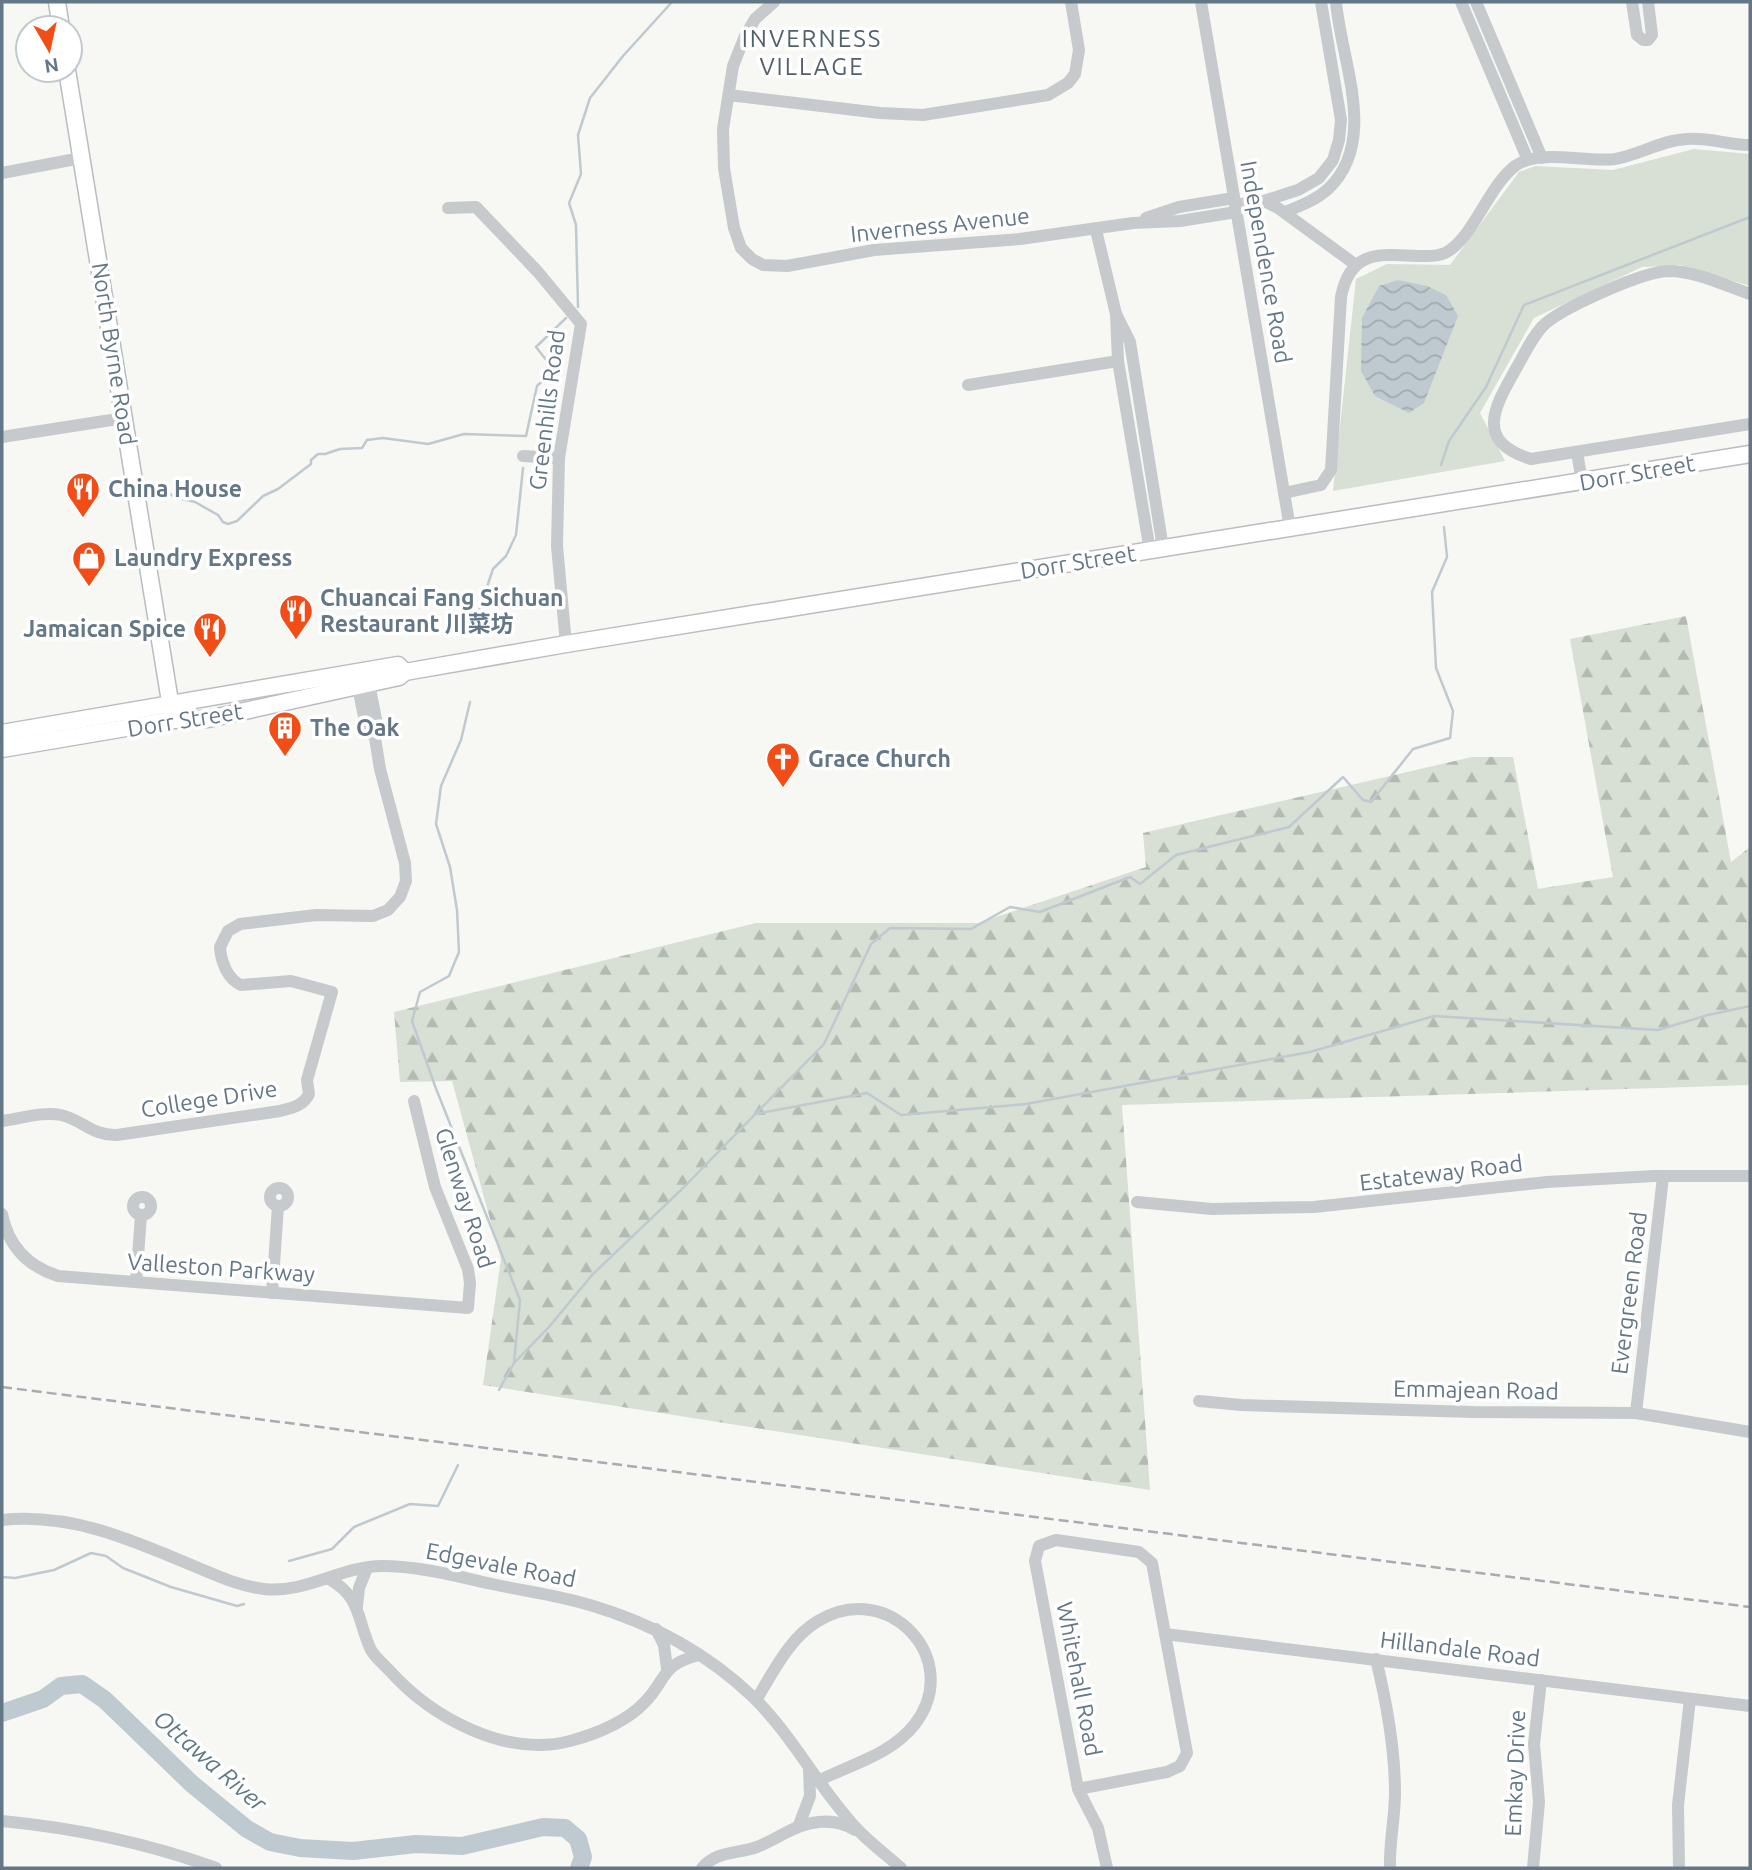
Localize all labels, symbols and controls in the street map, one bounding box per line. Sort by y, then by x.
north arrow [14,14,84,84]
district label: INVERNESS VILLAGE [742,25,882,80]
text: N [43,54,60,78]
street label: Independence Road [1236,159,1297,365]
street label: Inverness Avenue [849,203,1031,246]
street label: North Byrne Road [88,261,141,447]
street label: Greenhills Road [524,328,569,492]
street label: Dorr Street [1577,450,1697,495]
restaurant icon: China House [64,470,102,519]
place label: China House [108,476,242,501]
shop icon: Laundry Express [70,539,108,588]
street label: Dorr Street [1018,540,1137,583]
place label: Laundry Express [114,545,292,570]
place label: Chuancai Fang Sichuan Restaurant 川菜坊 [320,585,564,636]
restaurant icon: Chuancai Fang Sichuan Restaurant 川菜坊 [277,592,315,641]
restaurant icon: Jamaican Spice [191,610,229,659]
place label: Jamaican Spice [23,616,186,641]
street label: Dorr Street [125,698,244,741]
building icon: The Oak [266,709,304,758]
place label: The Oak [310,715,400,740]
church icon: Grace Church [764,740,802,789]
place label: Grace Church [808,746,951,771]
street label: College Drive [139,1075,279,1122]
street label: Glenway Road [431,1125,500,1271]
street label: Estateway Road [1358,1150,1524,1195]
street label: Evergreen Road [1606,1210,1651,1376]
street label: Valleston Parkway [126,1248,316,1287]
street label: Emmajean Road [1393,1376,1559,1403]
street label: Edgevale Road [424,1538,578,1591]
street label: Whitehall Road [1052,1599,1107,1758]
street label: Hillandale Road [1379,1626,1541,1671]
water label: Ottawa River [148,1704,273,1817]
street label: Emkay Drive [1500,1709,1529,1837]

